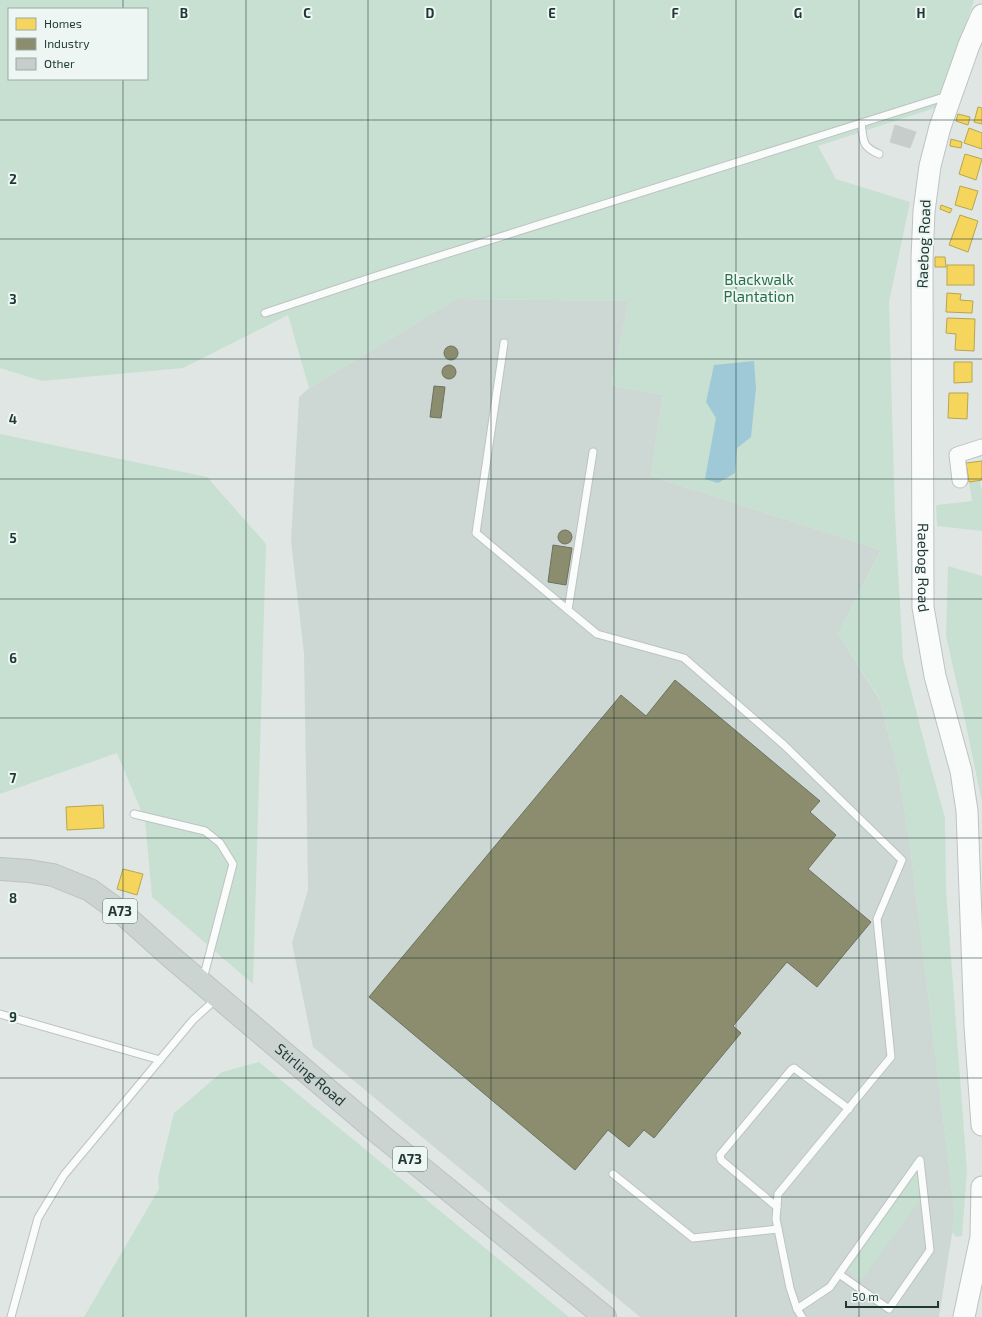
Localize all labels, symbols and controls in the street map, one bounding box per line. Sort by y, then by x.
text: B [180,5,188,21]
text: C [303,5,311,21]
text: D [426,5,435,21]
text: E [548,5,556,21]
text: F [671,5,679,21]
text: G [794,5,802,21]
text: H [917,5,926,21]
legend [8,8,148,80]
text: Homes [44,16,82,30]
text: Industry [44,36,90,50]
text: Other [44,56,75,70]
text: 2 [9,171,17,187]
street label: Raebog Road [912,199,934,289]
park label: Blackwalk Plantation [724,270,794,305]
text: 3 [9,291,17,307]
text: 4 [9,411,17,427]
street label: Raebog Road [915,523,934,613]
text: 5 [9,530,17,546]
text: 6 [9,650,17,666]
text: 7 [10,770,17,786]
text: 8 [9,890,17,906]
road number: A73 [103,899,137,923]
text: 9 [9,1009,17,1025]
street label: Stirling Road [272,1039,350,1109]
road number: A73 [393,1147,427,1171]
scale bar [846,1283,938,1309]
text: 50 m [852,1289,879,1303]

